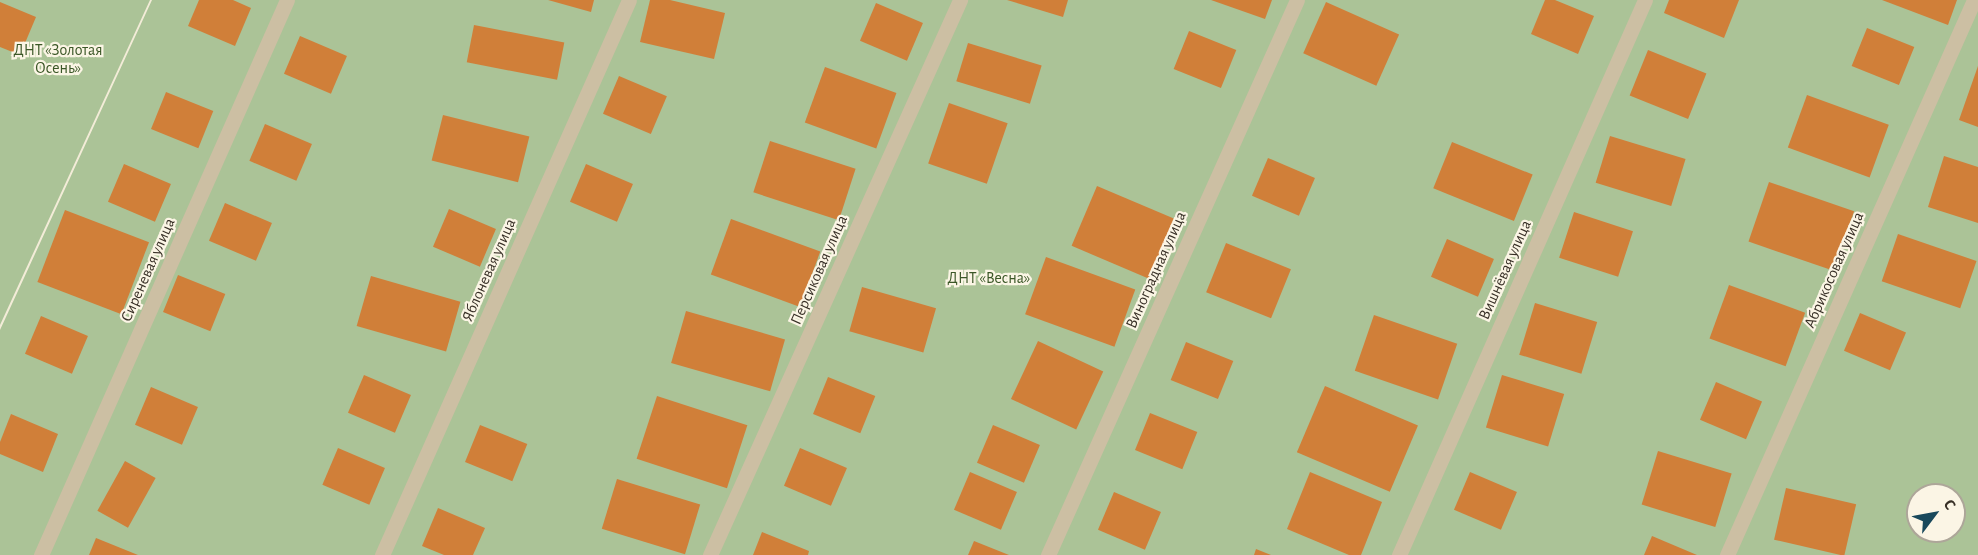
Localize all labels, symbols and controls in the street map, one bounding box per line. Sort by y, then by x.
park label: ДНТ «Золотая Осень» [13,40,103,78]
street label: Виноградная улица [1122,208,1190,332]
street label: Абрикосовая улица [1800,209,1868,331]
street label: Персиковая улица [786,212,852,328]
street label: Сиреневая улица [117,215,179,325]
street label: Яблоневая улица [458,216,520,324]
street label: Вишнёвая улица [1474,217,1536,323]
park label: ДНТ «Весна» [948,268,1030,288]
north arrow [1906,483,1966,543]
text: С [1940,497,1959,513]

